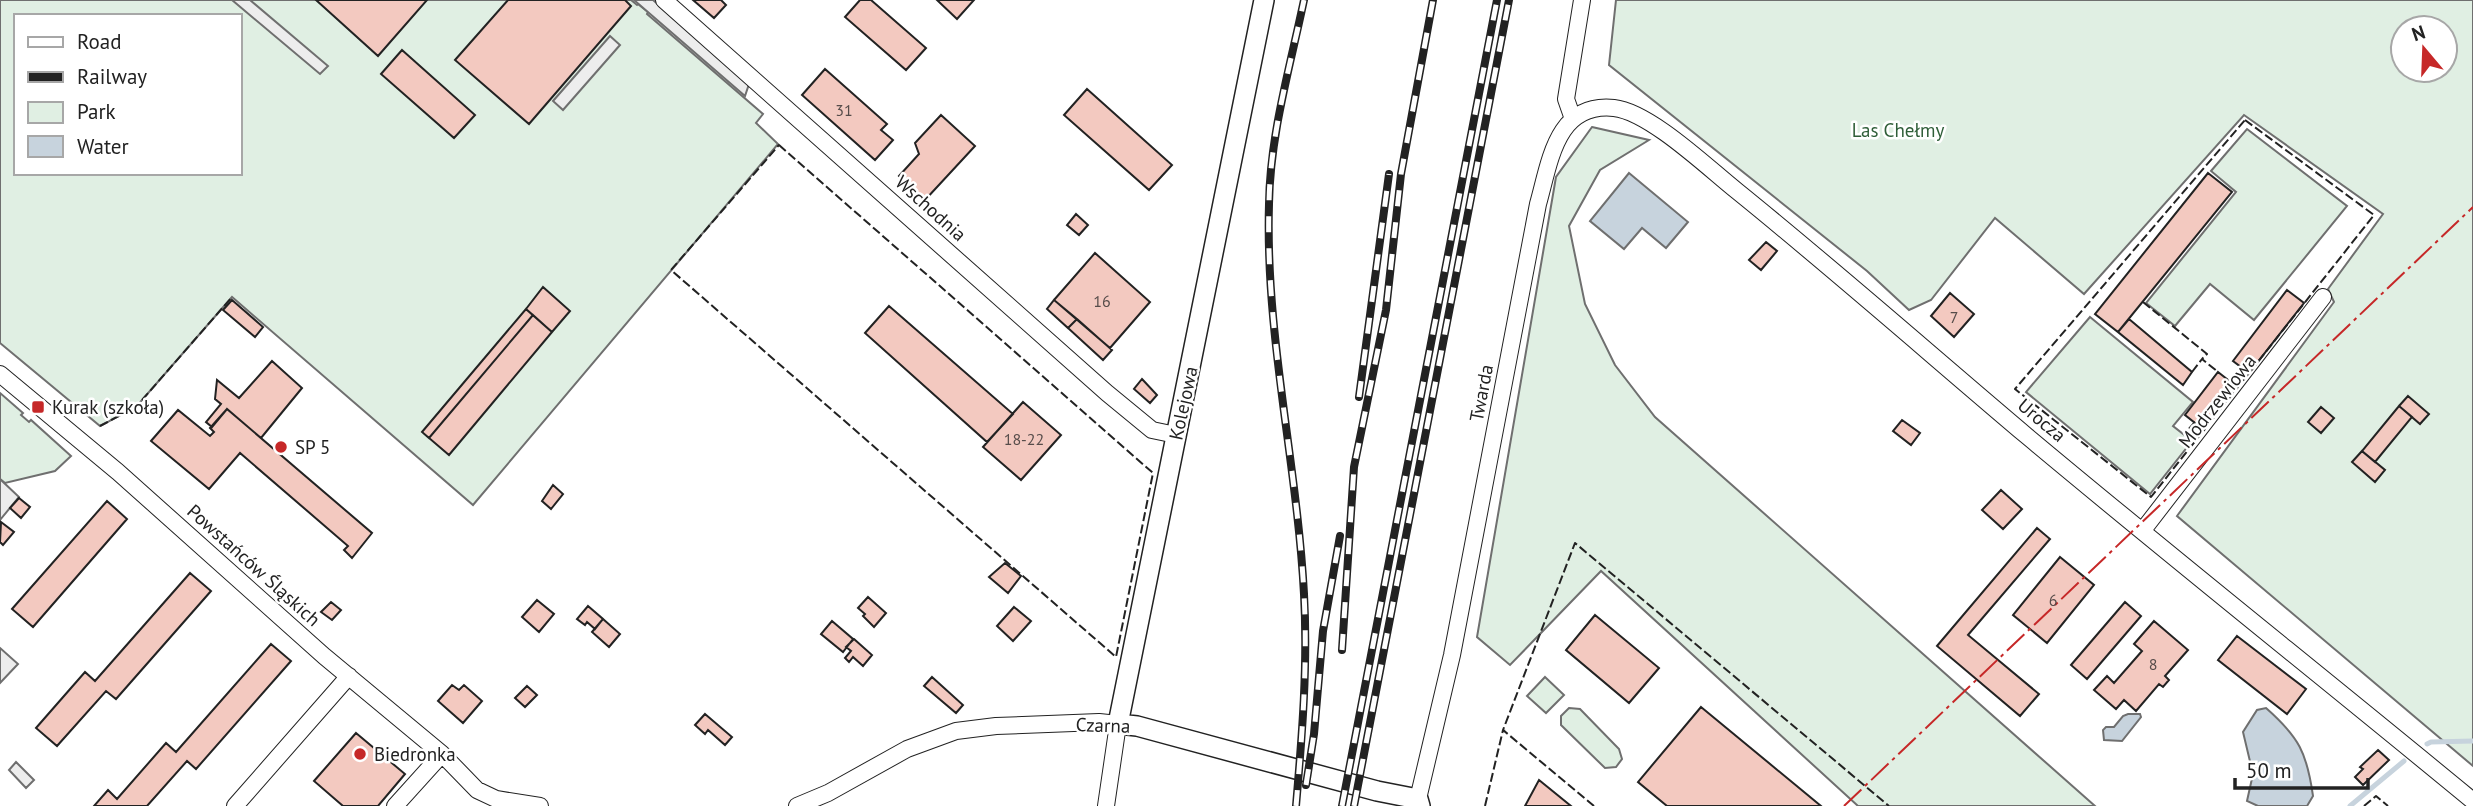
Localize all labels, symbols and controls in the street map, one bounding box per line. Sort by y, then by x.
legend [14,14,242,175]
north arrow [2389,14,2459,84]
text: N [2409,20,2428,46]
text: Road [77,28,121,55]
text: Railway [77,63,147,90]
text: Park [77,98,116,125]
house number: 31 [835,100,853,120]
park label: Las Chełmy [1852,118,1944,142]
text: Water [77,133,129,160]
street label: Wschodnia [891,170,971,246]
house number: 16 [1093,291,1111,311]
house number: 7 [1950,307,1958,327]
street label: Modrzewiowa [2173,350,2261,452]
street label: Twarda [1464,362,1498,424]
street label: Kolejowa [1164,364,1202,442]
street label: Urocza [2013,393,2071,447]
place label: Kurak (szkoła) [52,395,164,419]
marker: Kurak (szkoła) [30,399,46,415]
house number: 18-22 [1004,429,1044,449]
place label: SP 5 [295,435,330,459]
marker: SP 5 [273,439,289,455]
street label: Powstańców Śląskich [182,499,326,631]
house number: 6 [2049,590,2057,610]
house number: 8 [2149,654,2157,674]
street label: Czarna [1075,712,1131,738]
place label: Biedronka [374,742,456,766]
marker: Biedronka [352,746,368,762]
scale bar [2235,746,2368,790]
text: 50 m [2246,757,2292,784]

